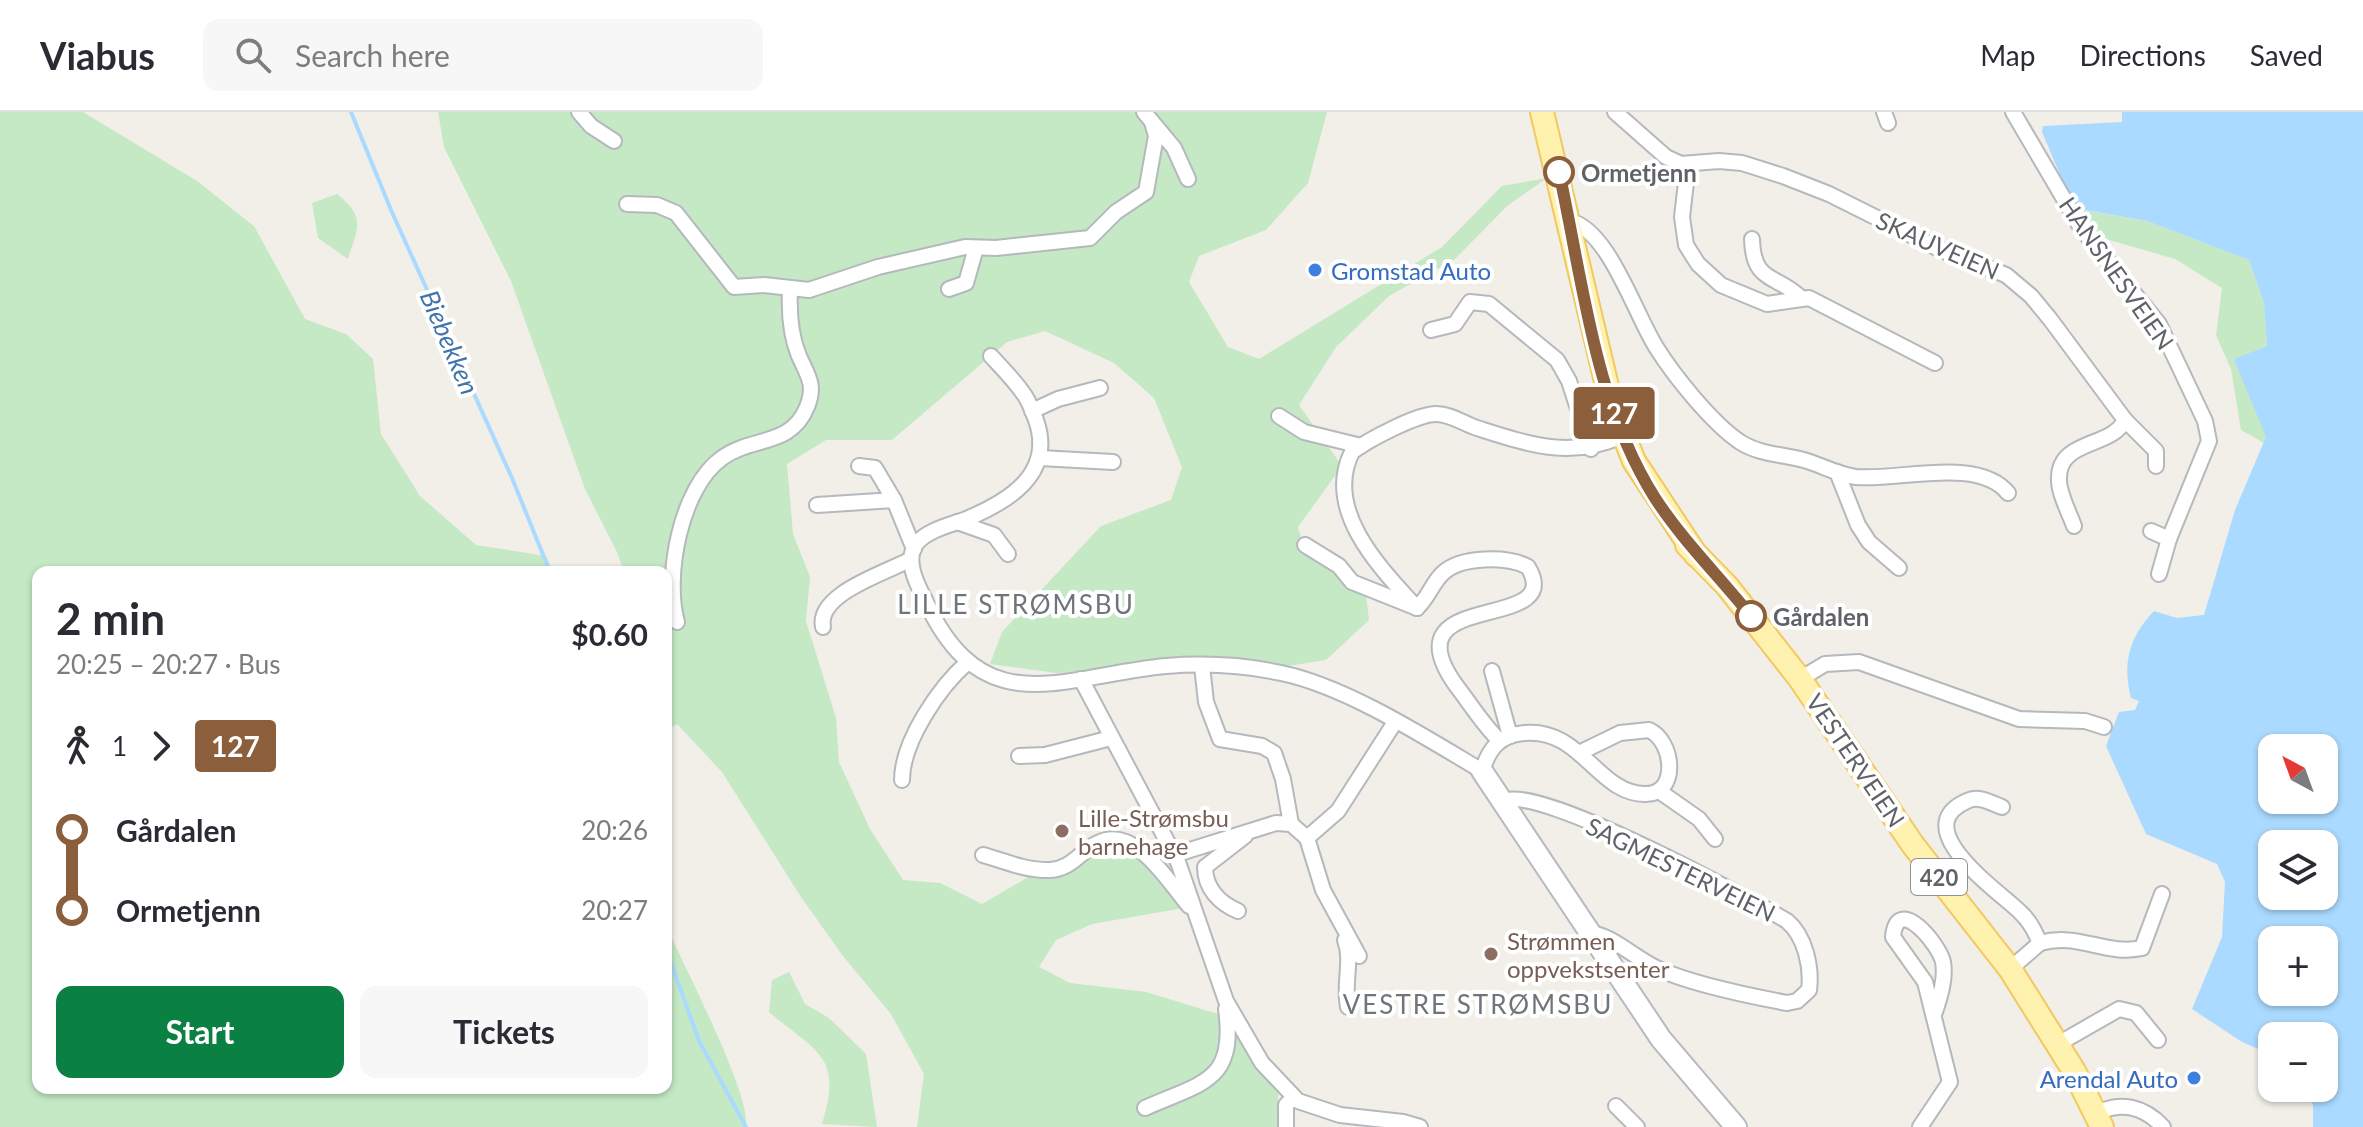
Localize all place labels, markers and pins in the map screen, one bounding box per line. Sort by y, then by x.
marker: Ormetjenn [1544,157,1574,187]
place label: Ormetjenn [1581,158,1697,187]
place label: Gromstad Auto [1331,256,1491,285]
marker: Gromstad Auto [1306,261,1324,279]
marker: Gårdalen [1736,601,1766,631]
place label: Gårdalen [1773,602,1869,631]
place label: Lille-Strømsbu barnehage [1078,803,1229,860]
marker: Lille-Strømsbu barnehage [1053,822,1071,840]
place label: Strømmen oppvekstsenter [1507,926,1670,983]
marker: Strømmen oppvekstsenter [1482,945,1500,963]
place label: Arendal Auto [2040,1064,2178,1093]
marker: Arendal Auto [2185,1069,2203,1087]

